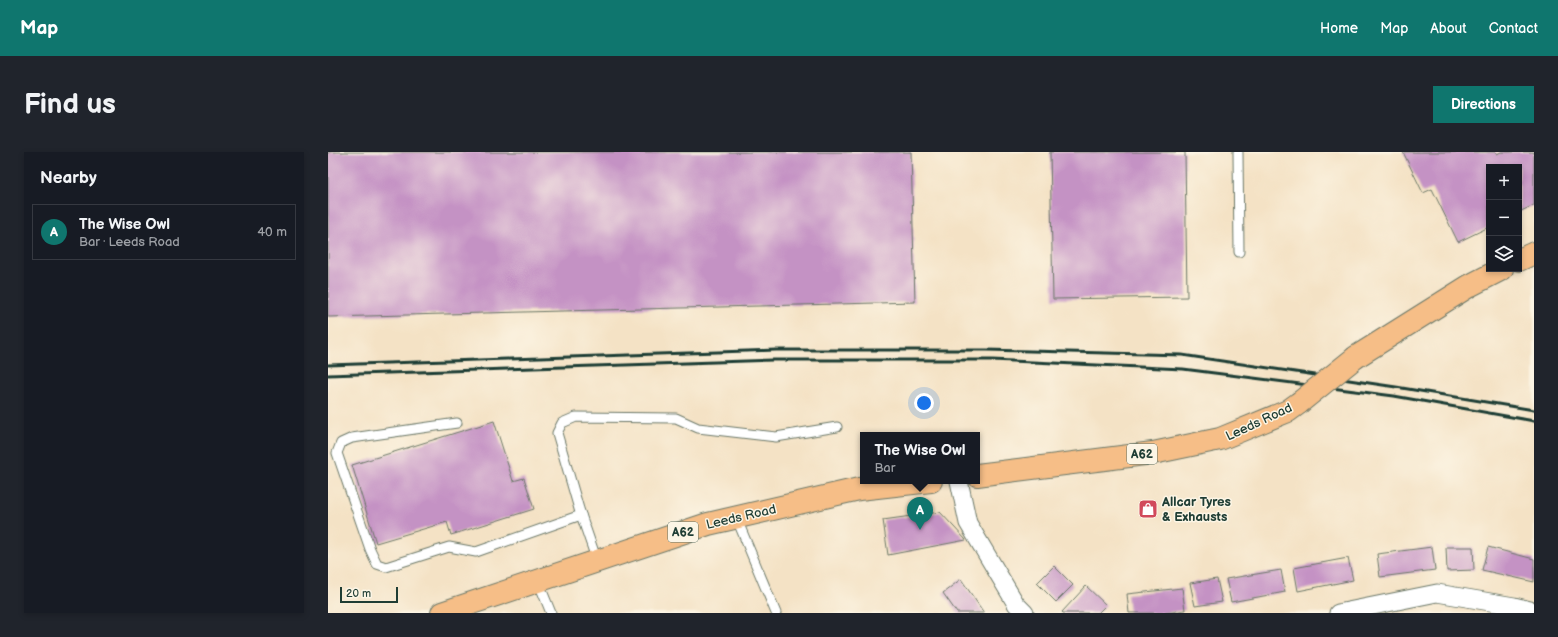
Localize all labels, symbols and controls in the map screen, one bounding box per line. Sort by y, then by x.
text: Map [20,17,58,40]
text: Home [1320,20,1358,37]
text: Map [1380,20,1408,37]
text: About [1430,20,1467,37]
text: Contact [1489,20,1538,37]
button: Directions [1433,86,1534,123]
text: Find us [24,88,116,121]
map controls [1486,164,1522,272]
button: + [1486,164,1522,200]
text: Nearby [40,168,97,188]
button: − [1486,200,1522,236]
text: The Wise Owl [79,215,170,234]
text: A [50,224,58,240]
text: 40 m [257,224,287,240]
text: Bar · Leeds Road [79,234,180,250]
button: layers [1486,236,1522,272]
your location [914,393,934,413]
street label: Leeds Road [1223,400,1295,444]
popup [860,432,980,484]
text: The Wise Owl [874,441,966,460]
road number: A62 [1127,444,1157,464]
text: Bar [874,460,895,476]
place label: Allcar Tyres & Exhausts [1161,494,1231,525]
pin: A [907,497,933,530]
shop icon: Allcar Tyres & Exhausts [1137,498,1159,520]
street label: Leeds Road [704,501,778,533]
road number: A62 [668,522,698,542]
scale bar [340,585,398,604]
text: 20 m [346,587,371,600]

